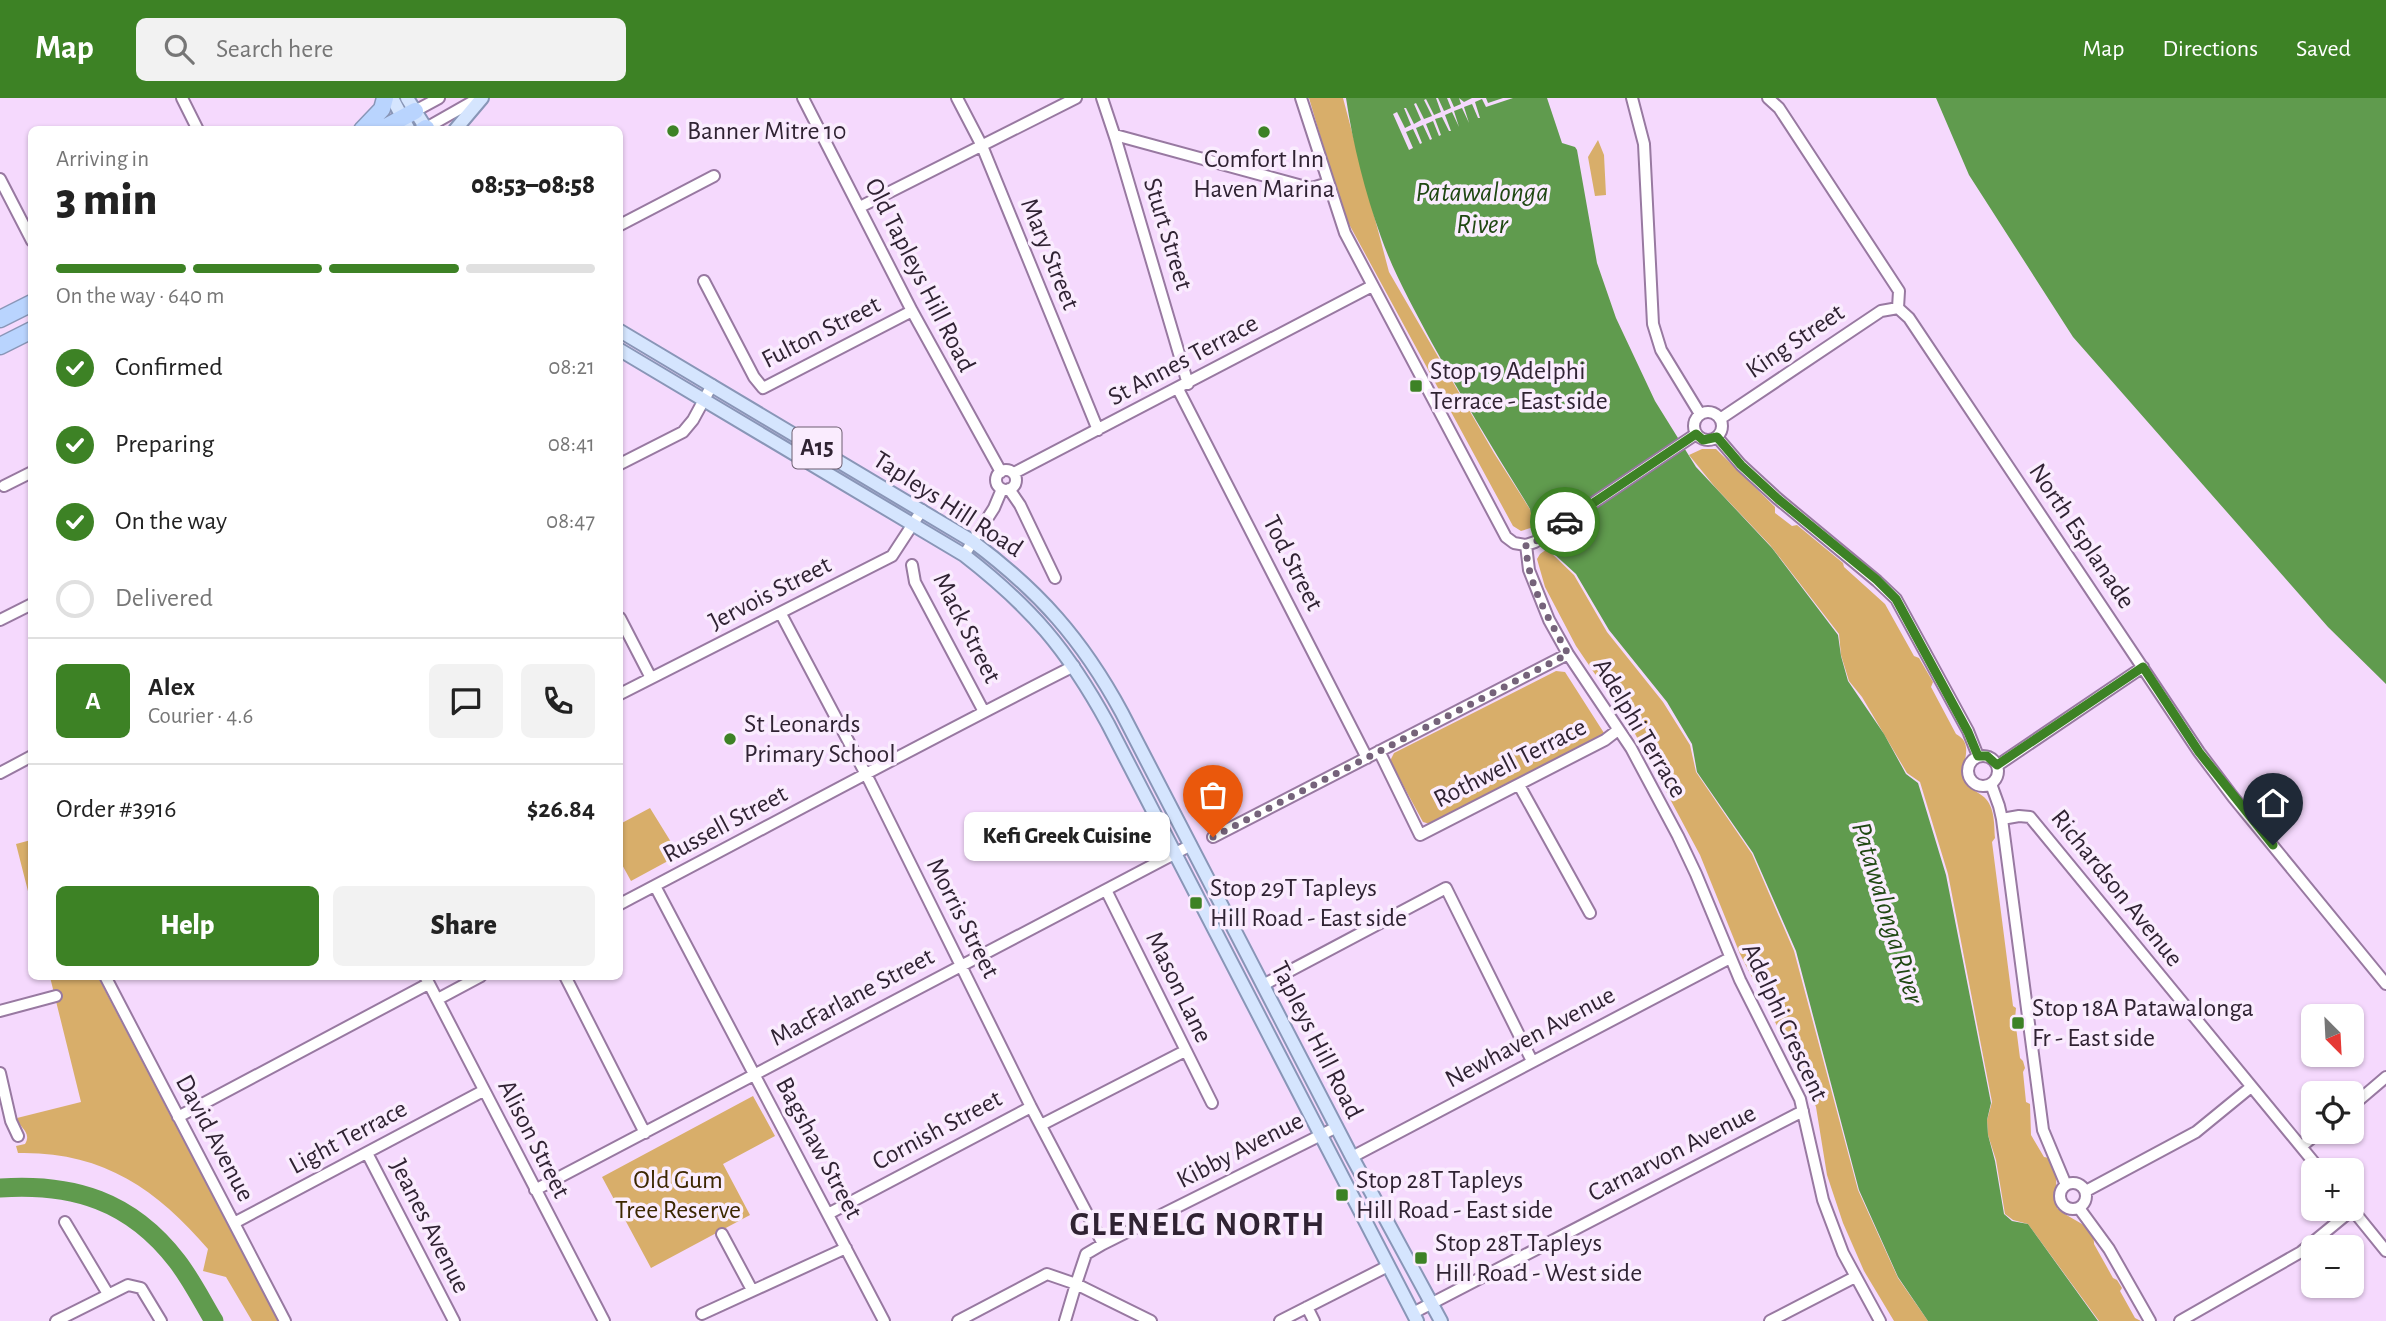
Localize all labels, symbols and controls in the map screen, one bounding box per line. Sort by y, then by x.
search box [136,18,626,81]
icon: search [160,30,198,68]
text: Map [35,32,94,65]
text: Search here [216,36,334,62]
text: Map [2082,37,2124,61]
text: Directions [2162,37,2258,61]
text: Saved [2296,37,2351,61]
place label: Banner Mitre 10 [687,118,846,144]
marker: Banner Mitre 10 [665,123,681,139]
marker: Comfort Inn Haven Marina [1256,124,1272,140]
place label: Comfort Inn Haven Marina [1193,146,1335,202]
text: Arriving in [56,148,149,171]
text: 08:53–08:58 [471,172,595,198]
street label: Old Tapleys Hill Road [860,174,980,376]
street label: Sturt Street [1139,175,1197,293]
text: 3 min [56,177,157,223]
water label: Patawalonga River [1416,179,1548,239]
street label: Mary Street [1016,195,1084,313]
text: On the way · 640 m [56,285,224,308]
street label: Fulton Street [758,291,884,373]
street label: King Street [1741,299,1849,383]
street label: St Annes Terrace [1104,310,1262,410]
icon: check [56,349,94,387]
text: Confirmed [115,354,223,380]
text: 08:21 [548,356,595,379]
place label: Stop 19 Adelphi Terrace - East side [1430,358,1608,414]
marker: Stop 19 Adelphi Terrace - East side [1408,378,1424,394]
icon: check [56,426,94,464]
road number: A15 [792,428,842,468]
text: Preparing [115,431,214,457]
text: 08:41 [548,433,595,456]
street label: Tapleys Hill Road [869,446,1027,562]
street label: North Esplanade [2024,459,2140,613]
courier [1530,487,1600,557]
icon: check [56,503,94,541]
icon: car [1546,503,1584,541]
text: On the way [115,508,227,534]
text: 08:47 [546,510,595,533]
street label: Tod Street [1258,511,1328,615]
street label: Jervois Street [705,551,835,635]
street label: Mack Street [928,569,1006,687]
text: Delivered [115,585,213,611]
street label: Adelphi Terrace [1588,654,1692,802]
button: chat [429,664,503,738]
button: phone [521,664,595,738]
text: Alex [148,674,195,700]
text: A [85,688,101,714]
text: Courier · 4.6 [148,705,253,728]
place label: St Leonards Primary School [744,711,896,767]
street label: Rothwell Terrace [1430,713,1590,813]
marker: St Leonards Primary School [722,731,738,747]
pin [1183,765,1243,837]
pin [2243,773,2303,845]
icon: bag [1194,776,1232,814]
street label: Russell Street [659,780,791,868]
icon: home [2254,784,2292,822]
text: Order #3916 [56,796,177,822]
text: $26.84 [527,796,595,822]
street label: Richardson Avenue [2046,805,2188,971]
callout: Kefi Greek Cuisine [964,812,1171,862]
water label: Patawalonga River [1846,819,1928,1008]
text: Kefi Greek Cuisine [983,825,1151,848]
street label: Morris Street [922,854,1004,982]
place label: Stop 29T Tapleys Hill Road - East side [1210,875,1407,931]
button: Help [56,886,319,966]
button: Share [333,886,595,966]
marker: Stop 29T Tapleys Hill Road - East side [1188,895,1204,911]
street label: Mason Lane [1141,927,1217,1047]
street label: Adelphi Crescent [1737,939,1833,1105]
street label: MacFarlane Street [766,943,938,1051]
street label: Tapleys Hill Road [1266,957,1368,1123]
street label: Newhaven Avenue [1441,981,1619,1093]
place label: Stop 18A Patawalonga Fr - East side [2032,995,2254,1051]
north arrow [2301,1004,2364,1068]
map controls [2301,1004,2364,1298]
marker: Stop 18A Patawalonga Fr - East side [2010,1015,2026,1031]
street label: David Avenue [171,1070,259,1206]
street label: Bagshaw Street [771,1073,867,1223]
street label: Alison Street [493,1076,575,1202]
button: locate [2301,1081,2364,1144]
street label: Cornish Street [868,1085,1006,1175]
street label: Light Terrace [285,1095,411,1179]
street label: Carnarvon Avenue [1584,1100,1760,1206]
street label: Kibby Avenue [1173,1107,1307,1193]
street label: Jeanes Avenue [385,1155,475,1297]
button: + [2301,1158,2364,1221]
park label: Old Gum Tree Reserve [615,1167,741,1223]
place label: Stop 28T Tapleys Hill Road - East side [1356,1167,1553,1223]
marker: Stop 28T Tapleys Hill Road - East side [1334,1187,1350,1203]
district label: GLENELG NORTH [1070,1209,1326,1242]
place label: Stop 28T Tapleys Hill Road - West side [1435,1230,1642,1286]
button: − [2301,1235,2364,1298]
marker: Stop 28T Tapleys Hill Road - West side [1413,1250,1429,1266]

